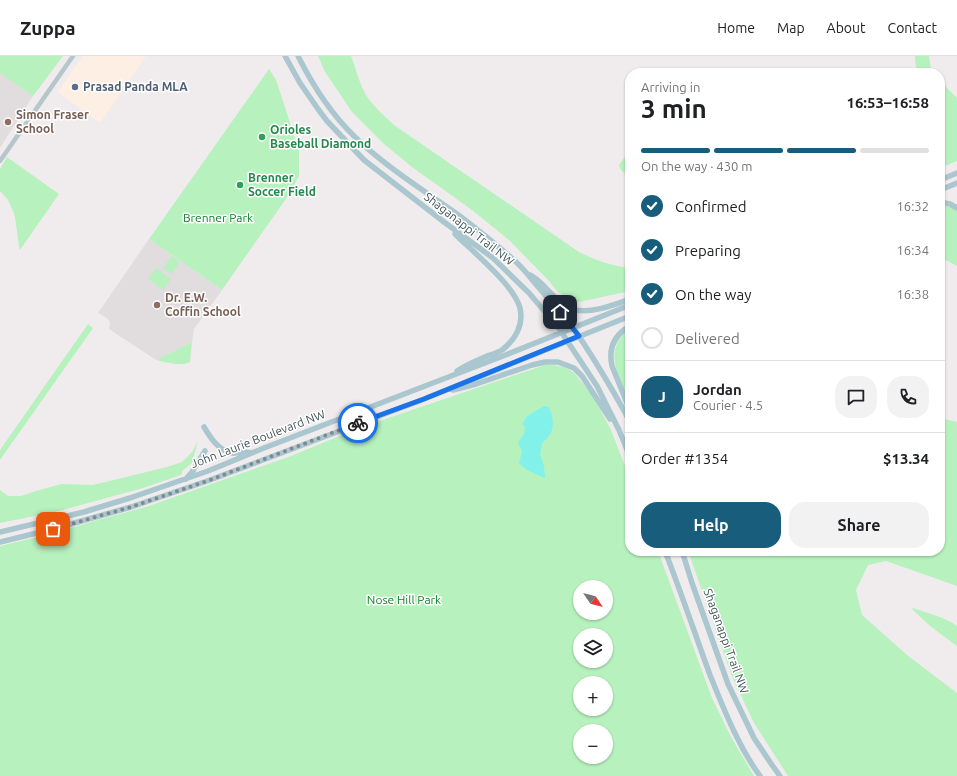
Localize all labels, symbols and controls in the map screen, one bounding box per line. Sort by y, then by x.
text: Zuppa [20,17,76,39]
text: Home [717,20,755,36]
text: Map [777,20,805,36]
text: About [827,20,866,36]
text: Contact [888,20,937,36]
place label: Prasad Panda MLA [83,80,188,93]
text: Arriving in [641,80,700,94]
marker: Prasad Panda MLA [70,82,80,92]
text: 3 min [641,94,707,123]
text: 16:53–16:58 [846,94,929,111]
place label: Simon Fraser School [16,108,89,135]
marker: Simon Fraser School [3,117,13,127]
place label: Orioles Baseball Diamond [270,123,371,150]
marker: Orioles Baseball Diamond [257,132,267,142]
text: On the way · 430 m [641,159,753,173]
place label: Brenner Soccer Field [248,171,316,198]
marker: Brenner Soccer Field [235,180,245,190]
street label: Shaganappi Trail NW [422,189,517,268]
icon: check [641,195,663,217]
text: Confirmed [675,198,747,215]
text: 16:32 [896,199,929,213]
park label: Brenner Park [183,211,253,224]
icon: check [641,239,663,261]
text: Preparing [675,242,741,259]
text: 16:34 [896,243,929,257]
icon: check [641,283,663,305]
text: On the way [675,286,751,303]
text: 16:38 [896,287,929,301]
place label: Dr. E.W. Coffin School [165,291,241,318]
pin [543,295,577,329]
marker: Dr. E.W. Coffin School [152,300,162,310]
icon: home [549,301,571,323]
text: Delivered [675,330,740,347]
button: chat [835,376,877,418]
button: phone [887,376,929,418]
text: Jordan [693,381,742,398]
text: J [658,388,666,405]
text: Courier · 4.5 [693,398,763,412]
courier [338,403,378,443]
street label: John Laurie Boulevard NW [189,407,327,470]
icon: bike [347,412,369,434]
text: Order #1354 [641,450,728,467]
text: $13.34 [883,450,929,467]
button: Help [641,502,781,548]
button: Share [789,502,929,548]
pin [36,512,70,546]
icon: bag [42,518,64,540]
north arrow [573,580,613,620]
map controls [573,580,613,764]
street label: Shaganappi Trail NW [701,587,751,695]
park label: Nose Hill Park [367,593,441,606]
button: layers [573,628,613,668]
button: + [573,676,613,716]
button: − [573,724,613,764]

